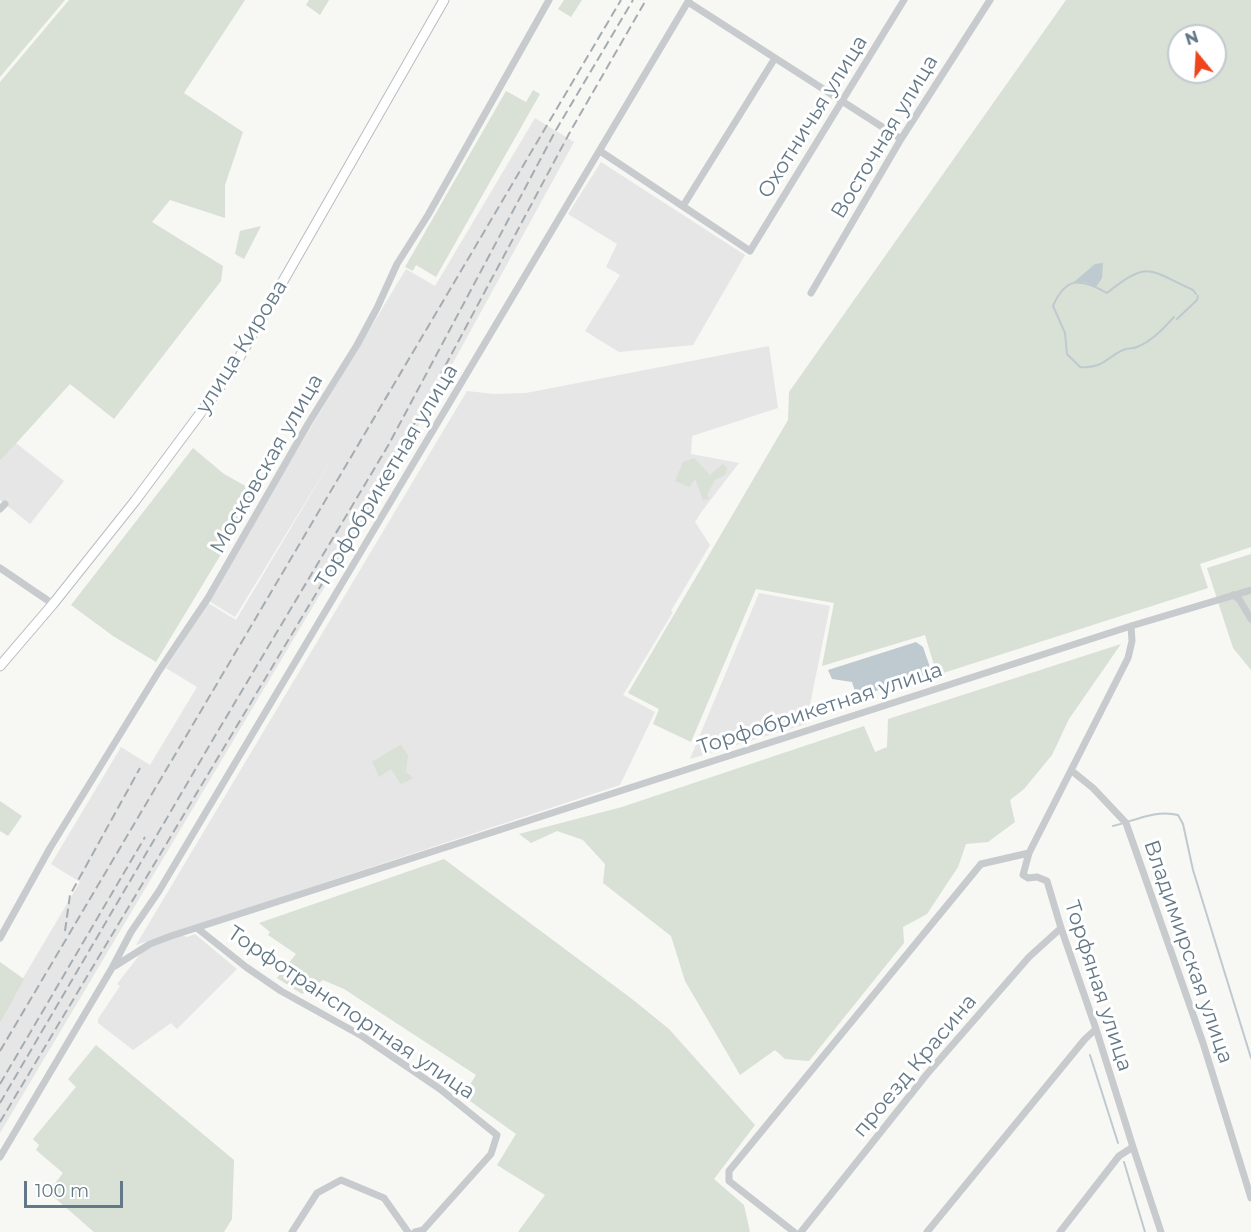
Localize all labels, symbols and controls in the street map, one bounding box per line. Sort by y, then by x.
north arrow [1167,24,1227,84]
text: N [1183,27,1201,49]
street label: Охотничья улица [753,31,873,203]
street label: Восточная улица [826,51,944,223]
street label: улица Кирова [191,276,293,418]
street label: Торфобрикетная улица [310,360,464,592]
street label: Московская улица [205,370,329,558]
street label: Торфобрикетная улица [694,657,946,761]
street label: Владимирская улица [1138,837,1238,1067]
street label: Торфяная улица [1059,897,1137,1075]
street label: Торфотранспортная улица [223,921,479,1105]
street label: проезд Красина [848,989,982,1143]
scale bar [27,1169,126,1207]
text: 100 m [35,1180,89,1202]

